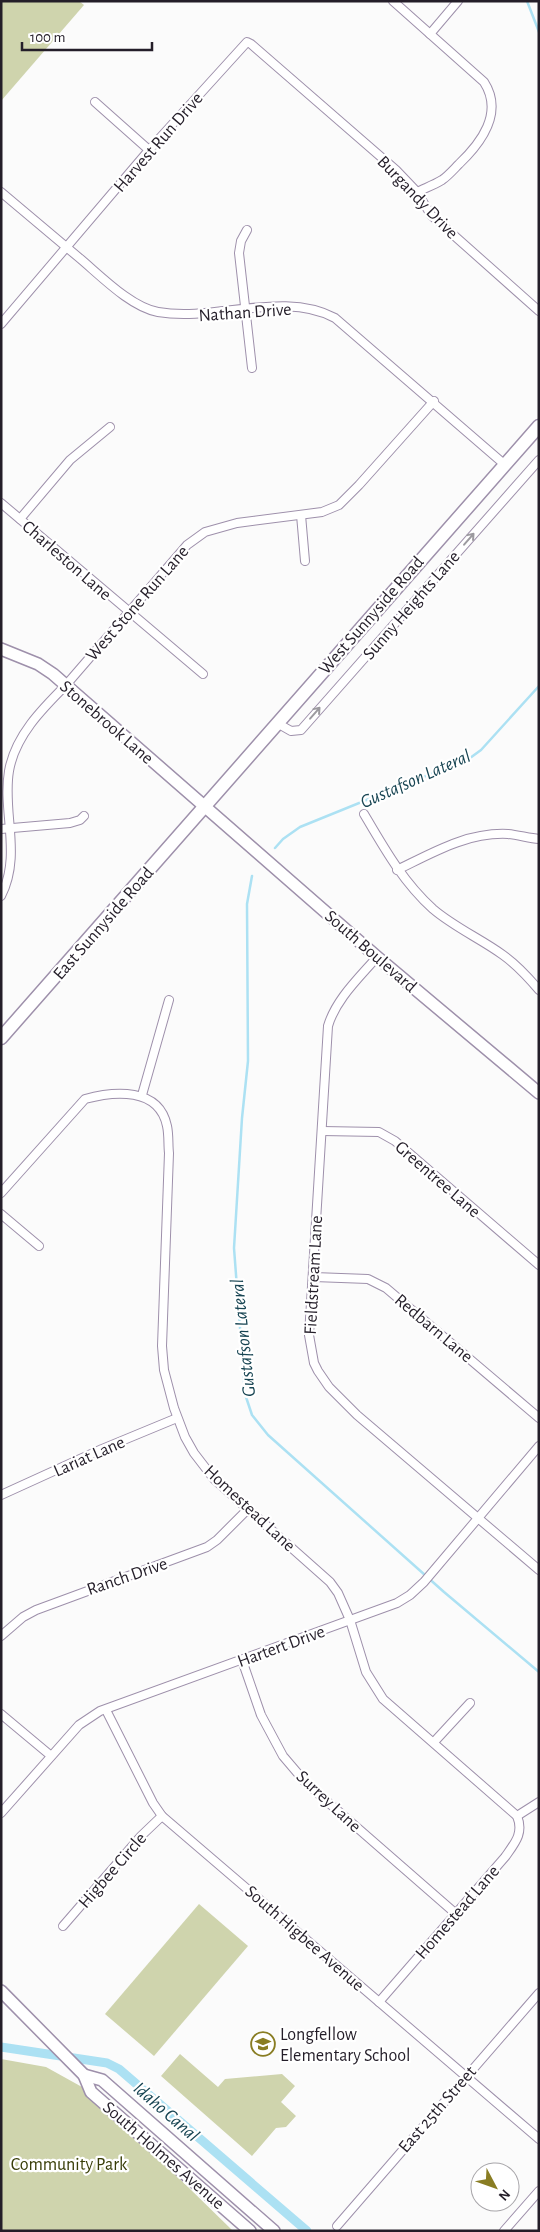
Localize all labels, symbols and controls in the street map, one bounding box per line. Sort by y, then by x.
scale bar [22,20,152,52]
text: 100 m [30,30,65,45]
street label: Harvest Run Drive [111,89,207,196]
street label: Burgandy Drive [373,153,461,243]
street label: Nathan Drive [198,301,292,325]
street label: Charleston Lane [18,517,114,604]
one-way arrow [464,532,475,545]
street label: West Stone Run Lane [83,543,193,665]
street label: Sunny Heights Lane [360,548,464,663]
street label: West Sunnyside Road [316,553,428,678]
street label: Stonebrook Lane [56,678,156,768]
one-way arrow [310,707,321,720]
water label: Gustafson Lateral [358,746,474,812]
street label: East Sunnyside Road [50,864,157,983]
street label: South Boulevard [321,907,420,996]
street label: Greentree Lane [391,1138,483,1221]
street label: Fieldstream Lane [302,1215,326,1335]
water label: Gustafson Lateral [228,1278,259,1398]
street label: Redbarn Lane [391,1291,476,1366]
street label: Lariat Lane [51,1433,128,1481]
street label: Homestead Lane [200,1462,298,1555]
street label: Ranch Drive [85,1555,170,1599]
street label: Hartert Drive [235,1623,327,1671]
street label: Surrey Lane [292,1767,364,1836]
street label: Higbee Circle [75,1829,150,1912]
street label: Homestead Lane [412,1862,503,1963]
street label: South Higbee Avenue [241,1882,367,1995]
place label: Longfellow Elementary School [280,2026,411,2065]
school or university icon: Longfellow Elementary School [250,2031,276,2057]
street label: East 25th Street [395,2063,480,2156]
water label: Idaho Canal [130,2079,203,2146]
street label: South Holmes Avenue [99,2098,227,2213]
park label: Community Park [11,2156,128,2174]
north arrow [470,2162,520,2212]
text: N [496,2187,513,2203]

